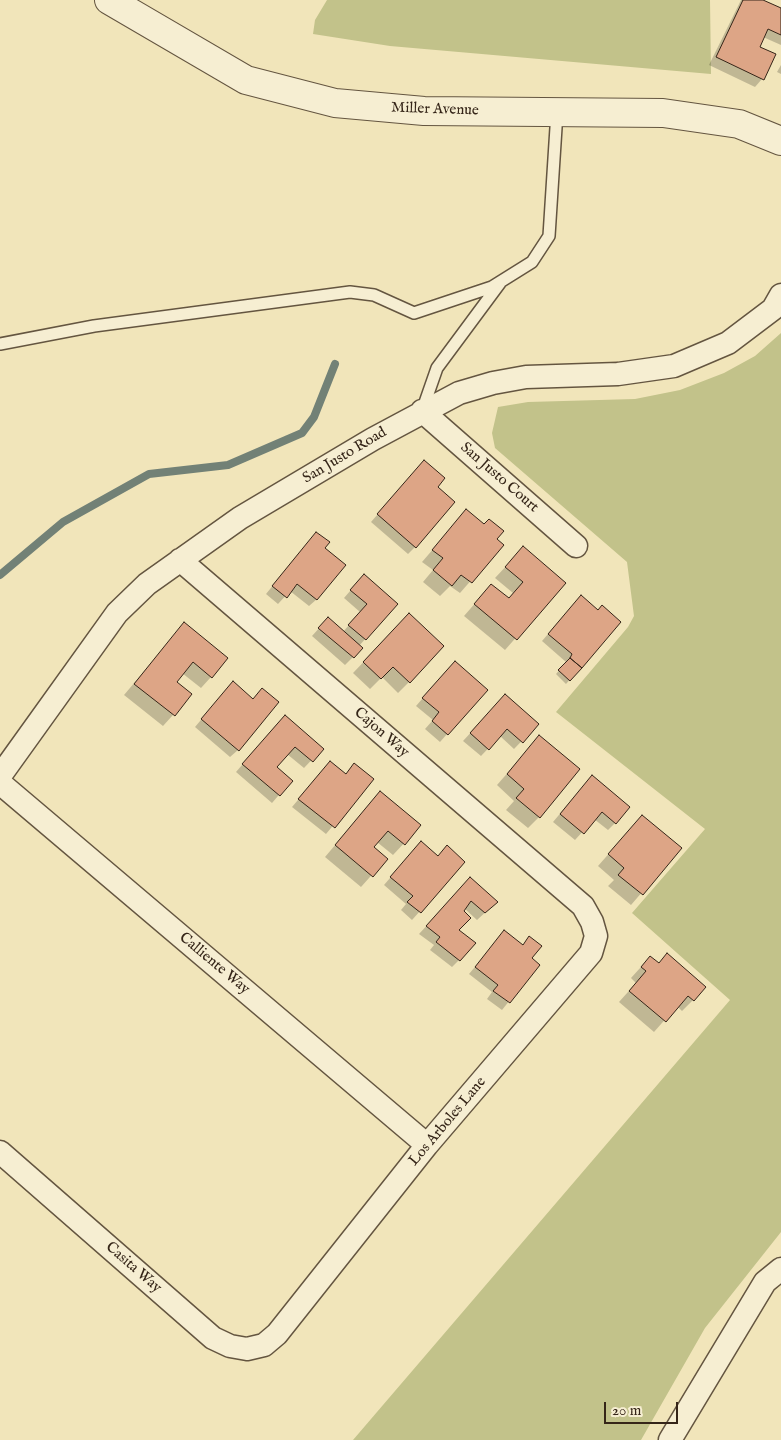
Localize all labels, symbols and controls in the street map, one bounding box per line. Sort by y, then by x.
street label: Miller Avenue [391,99,479,121]
street label: San Justo Road [300,424,390,488]
street label: San Justo Court [456,439,542,517]
street label: Cajon Way [350,704,412,762]
street label: Calliente Way [175,929,253,999]
street label: Los Arboles Lane [406,1074,490,1170]
street label: Casita Way [101,1239,165,1297]
scale bar [606,1392,680,1424]
text: 20 m [612,1401,641,1420]

